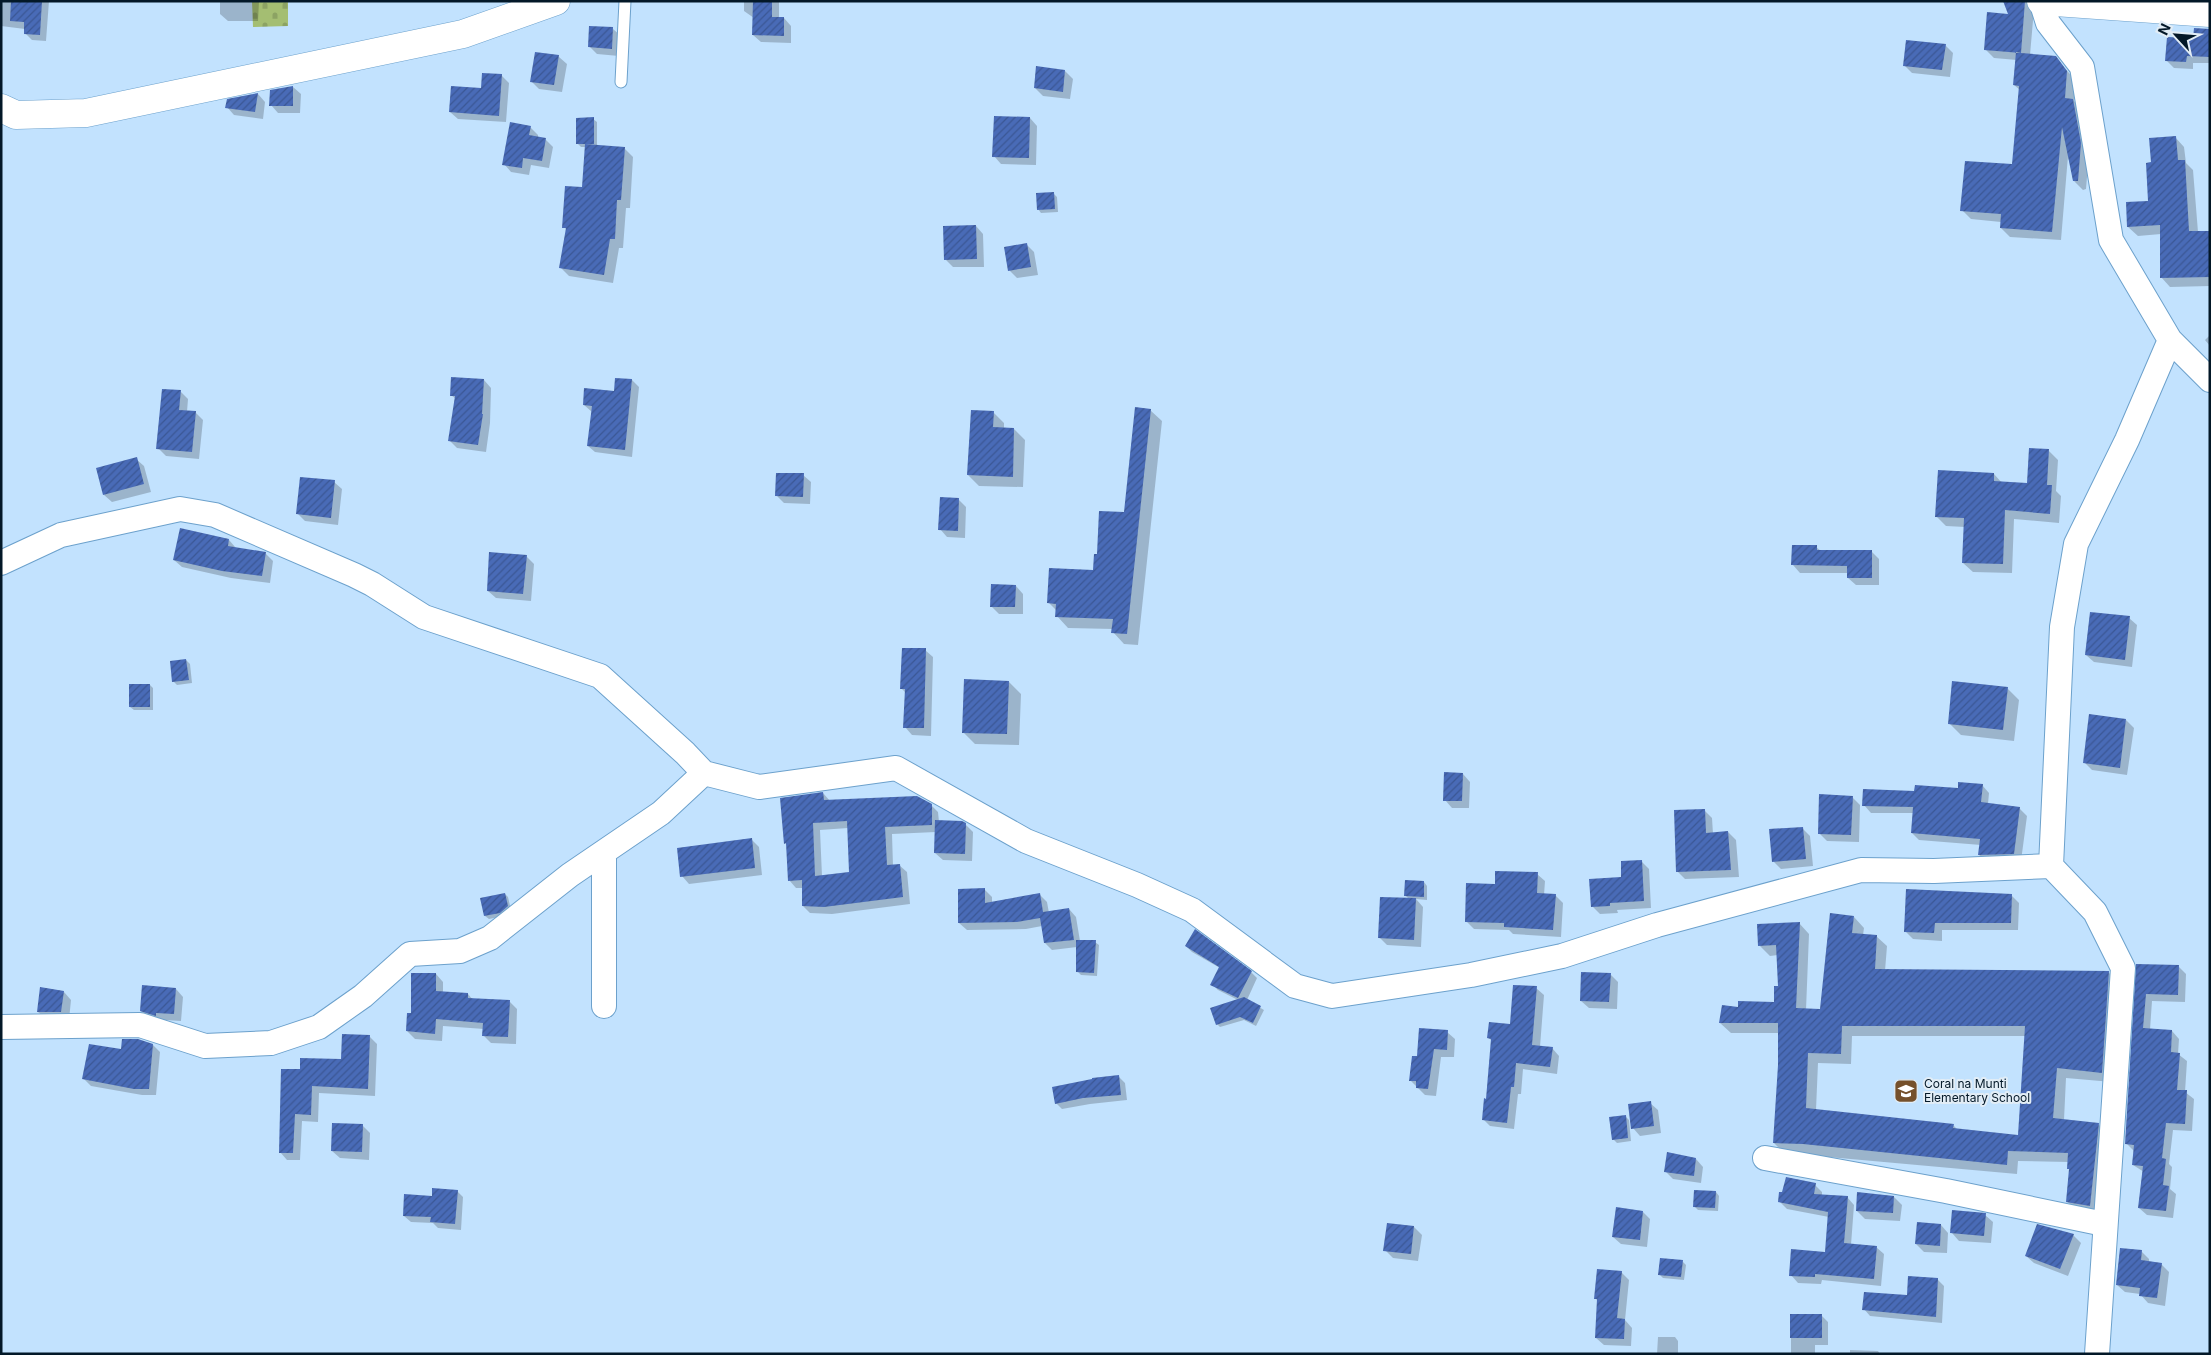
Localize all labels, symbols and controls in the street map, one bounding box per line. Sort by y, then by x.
north arrow [2151,10,2201,60]
text: N [2154,21,2174,38]
place label: Coral na Munti Elementary School [1924,1076,2030,1105]
school or university icon: Coral na Munti Elementary School [1893,1078,1919,1104]

